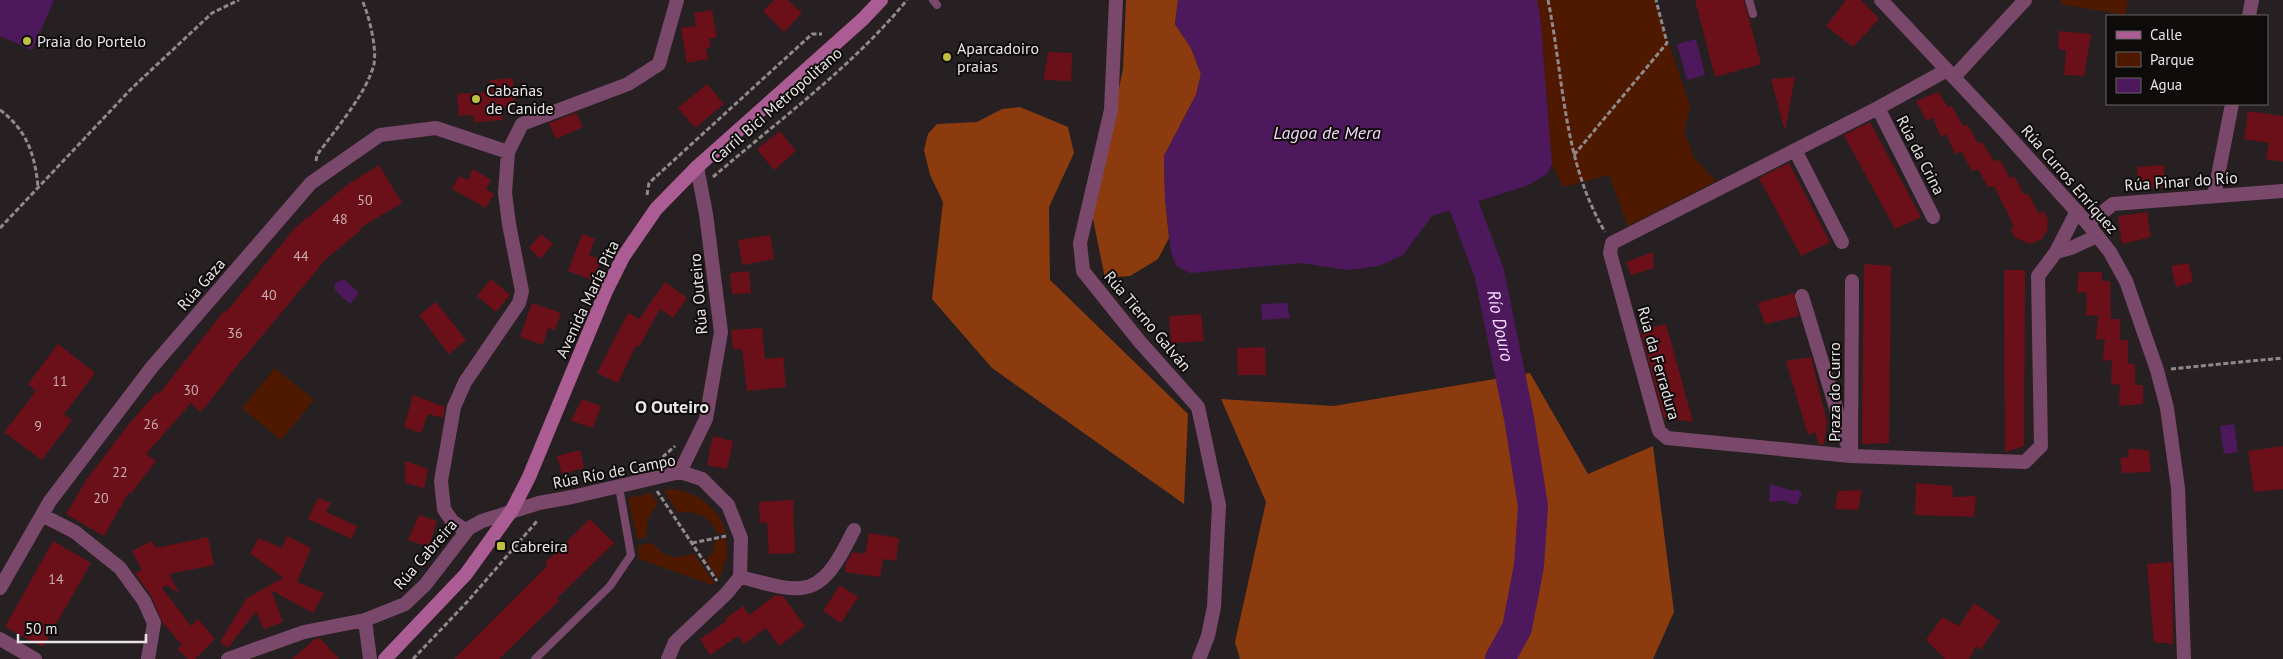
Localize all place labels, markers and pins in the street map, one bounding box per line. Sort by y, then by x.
place label: Praia do Portelo [37,31,146,51]
marker: Praia do Portelo [21,35,33,47]
place label: Aparcadoiro praias [957,38,1039,76]
marker: Aparcadoiro praias [941,51,953,63]
place label: Cabañas de Canide [486,80,554,118]
marker: Cabañas de Canide [470,93,482,105]
place label: Cabreira [511,536,568,556]
marker: Cabreira [495,540,507,552]

